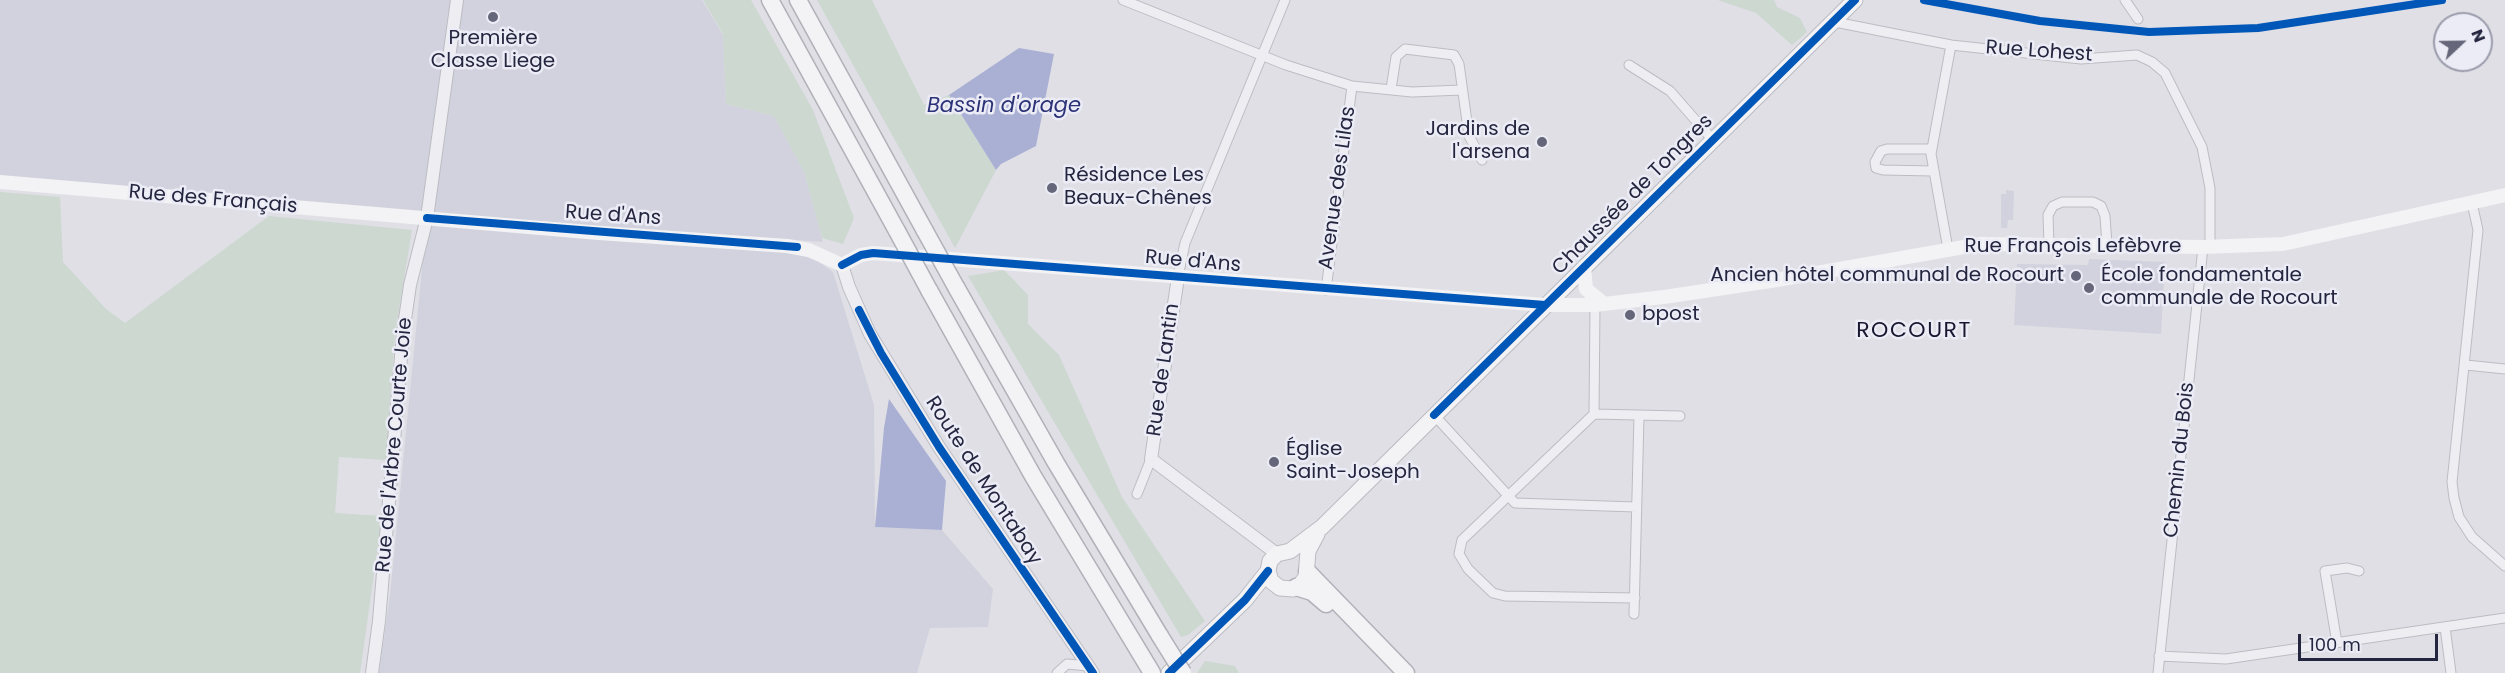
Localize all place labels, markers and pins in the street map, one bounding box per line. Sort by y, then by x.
marker: Première Classe Liege [486,10,500,24]
place label: Première Classe Liege [431,27,555,74]
place label: Jardins de l'arsena [1425,118,1530,165]
marker: Jardins de l'arsena [1535,135,1549,149]
place label: Résidence Les Beaux-Chênes [1064,164,1212,211]
marker: Résidence Les Beaux-Chênes [1045,181,1059,195]
place label: Ancien hôtel communal de Rocourt [1710,264,2064,288]
place label: École fondamentale communale de Rocourt [2101,264,2338,311]
marker: Ancien hôtel communal de Rocourt [2069,269,2083,283]
marker: École fondamentale communale de Rocourt [2082,281,2096,295]
place label: bpost [1642,303,1700,327]
marker: bpost [1623,308,1637,322]
place label: Église Saint-Joseph [1286,438,1420,485]
marker: Église Saint-Joseph [1267,455,1281,469]

